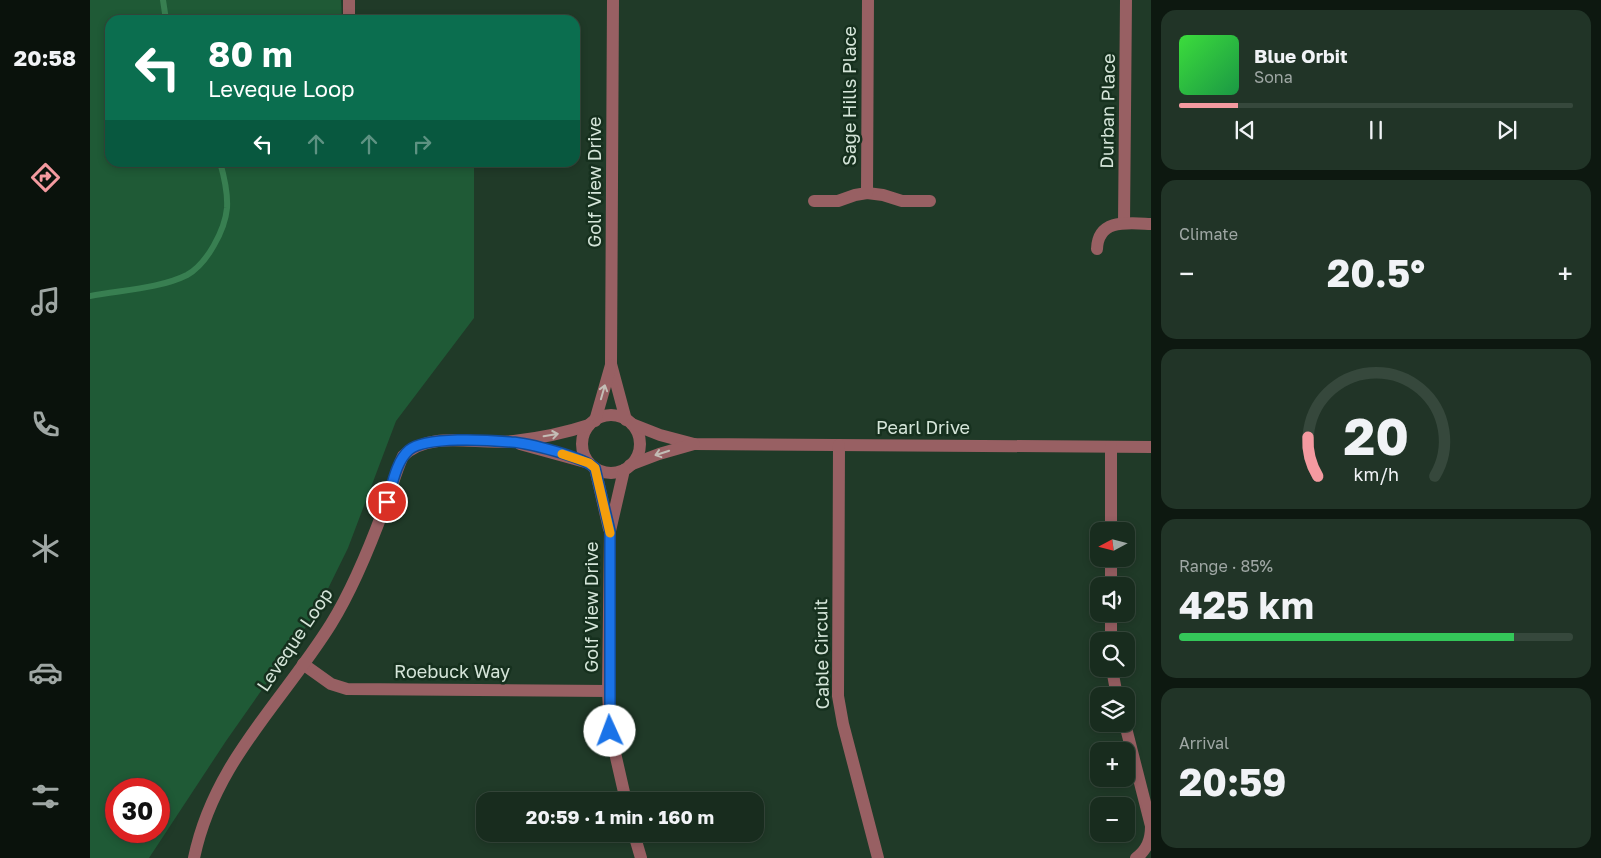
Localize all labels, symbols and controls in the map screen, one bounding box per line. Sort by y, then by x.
street label: Sage Hills Place [838,26,860,166]
text: 80 m [208,33,293,75]
icon: left [125,35,190,100]
text: 20:58 [14,44,76,71]
text: Blue Orbit [1254,44,1348,67]
street label: Durban Place [1095,53,1119,169]
text: Sona [1254,67,1293,87]
text: Leveque Loop [208,75,355,102]
icon: previous [1231,116,1259,144]
icon: pause [1362,116,1390,144]
icon: next [1493,116,1521,144]
street label: Golf View Drive [583,117,605,247]
icon: left [249,130,277,158]
icon: ahead [302,130,330,158]
icon: ahead [355,130,383,158]
icon: right [408,130,436,158]
icon: directions [28,160,63,195]
text: Climate [1179,224,1238,244]
text: 20.5° [1327,250,1425,295]
text: − [1179,257,1194,290]
text: + [1558,257,1573,290]
icon: music [28,284,63,319]
one-way arrow [598,385,608,401]
text: 20 [1343,404,1409,466]
icon: phone [28,407,63,442]
street label: Pearl Drive [876,416,970,438]
one-way arrow [543,430,559,440]
one-way arrow [654,449,670,459]
text: km/h [1353,463,1399,485]
pin [366,481,408,523]
icon: arrive [373,488,401,516]
north arrow [1090,522,1135,568]
map controls [1090,522,1135,842]
icon: climate [28,531,63,566]
street label: Golf View Drive [580,542,602,672]
text: Range · 85% [1179,556,1273,576]
button: sound [1090,577,1135,622]
text: 425 km [1179,582,1314,627]
street label: Leveque Loop [252,584,337,695]
street label: Cable Circuit [809,599,833,710]
button: search [1090,632,1135,677]
icon: car [28,655,63,690]
street label: Roebuck Way [394,660,510,682]
button: layers [1090,687,1135,732]
position arrow [583,704,635,756]
text: Arrival [1179,733,1229,753]
button: + [1090,742,1135,787]
text: 20:59 [1179,759,1286,804]
speed limit sign: 30 [105,778,170,843]
icon: filters [28,779,63,814]
button: − [1090,797,1135,842]
text: 20:59 · 1 min · 160 m [526,805,714,828]

